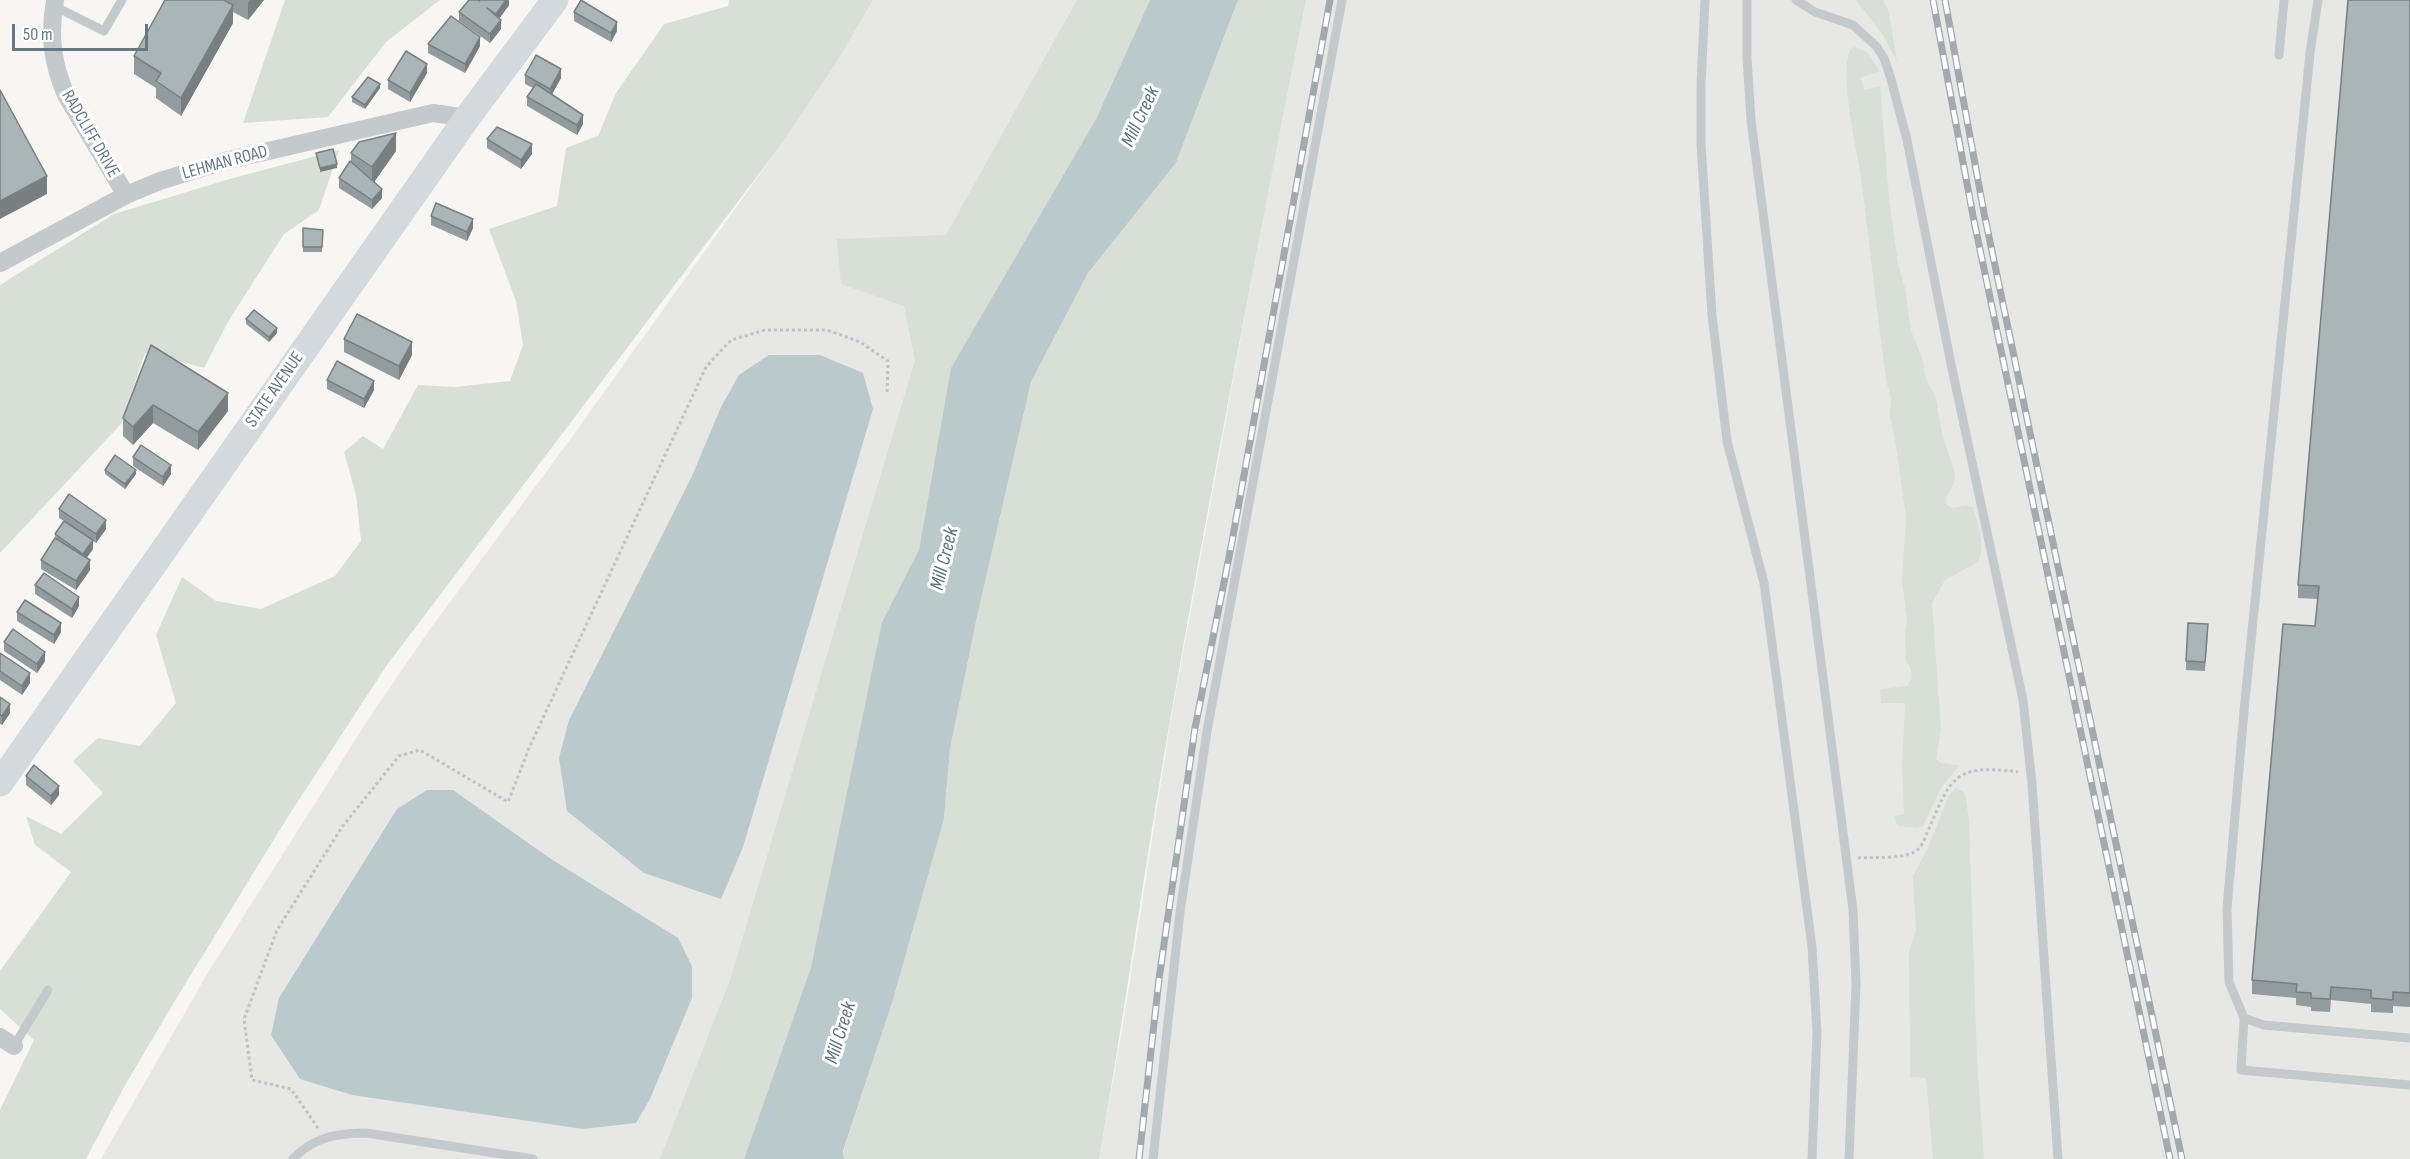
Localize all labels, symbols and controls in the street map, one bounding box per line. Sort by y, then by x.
scale bar [15,12,152,50]
text: 50 m [23,24,53,45]
water label: Mill Creek [1117,83,1165,151]
street label: RADCLIFF DRIVE [56,87,124,181]
street label: LEHMAN ROAD [180,141,270,185]
street label: STATE AVENUE [241,348,309,432]
water label: Mill Creek [926,525,964,593]
water label: Mill Creek [820,999,862,1067]

